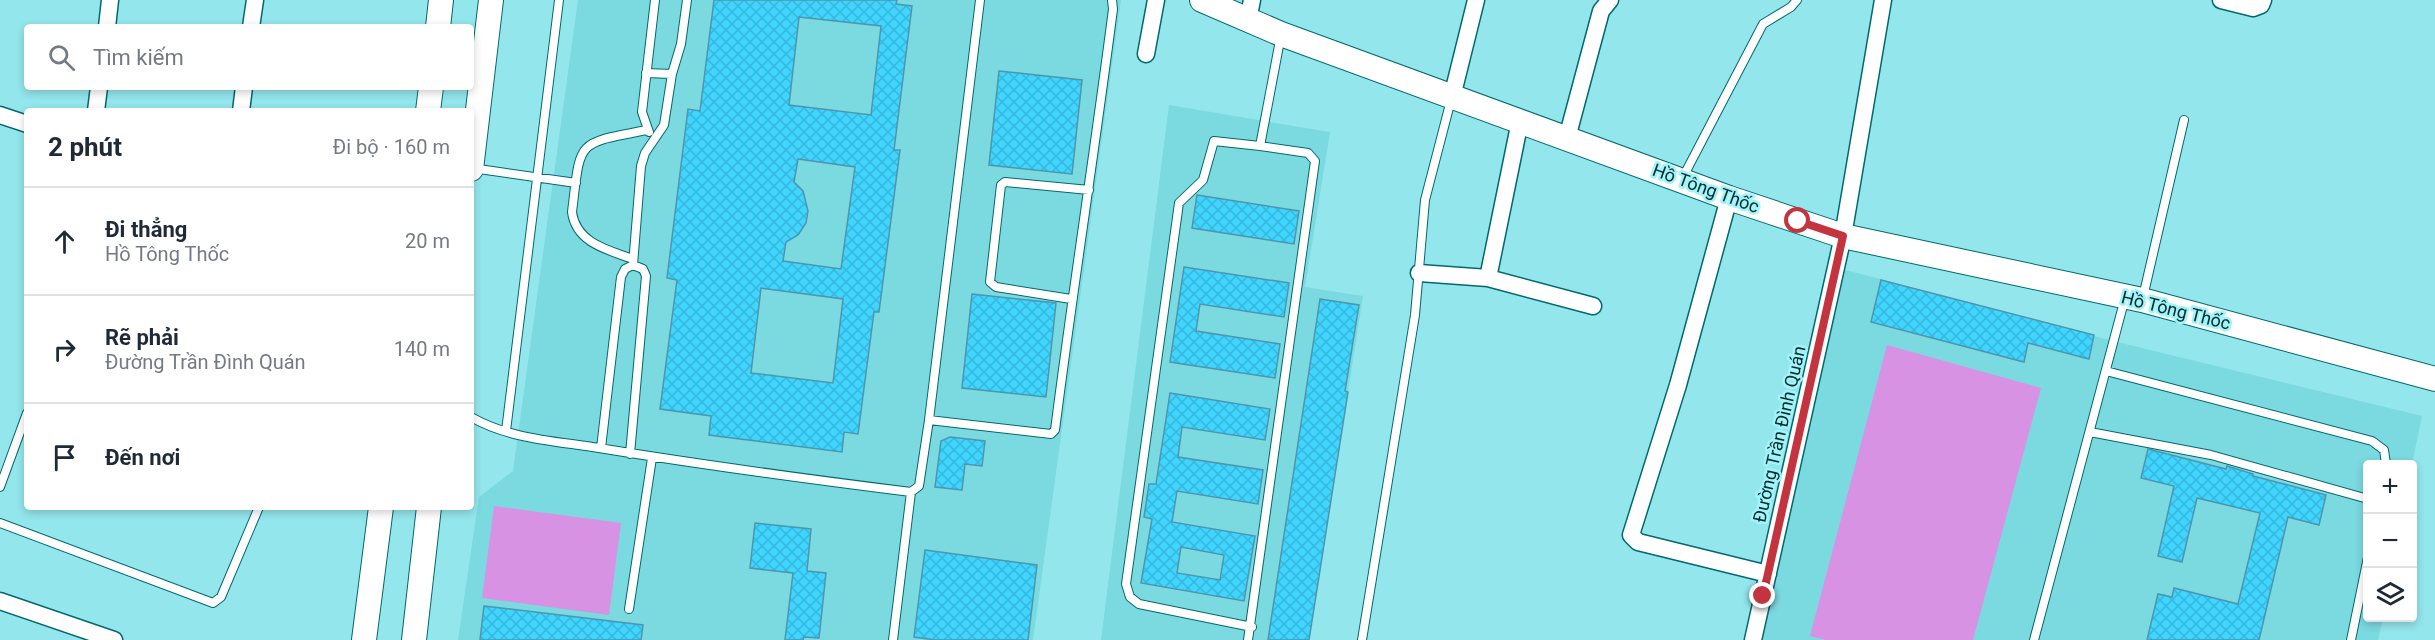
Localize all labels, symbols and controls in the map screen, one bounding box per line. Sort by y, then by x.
search box [24,24,474,90]
icon: search [45,41,78,74]
text: Tìm kiếm [93,45,184,70]
text: 2 phút [48,132,122,162]
text: Đi bộ · 160 m [333,135,450,159]
street label: Hồ Tông Thốc [1650,159,1762,217]
route start [1784,207,1810,233]
text: Đi thẳng [105,217,187,242]
icon: ahead [48,225,81,258]
text: 20 m [405,229,450,253]
text: Hồ Tông Thốc [105,242,229,266]
street label: Hồ Tông Thốc [2119,286,2233,334]
text: Rẽ phải [105,325,179,350]
icon: right [48,333,81,366]
text: 140 m [394,337,450,361]
street label: Đường Trần Đình Quán [1748,344,1810,524]
text: Đường Trần Đình Quán [105,350,306,374]
icon: arrive [48,441,81,474]
text: Đến nơi [105,445,180,470]
map controls [2363,460,2417,622]
button: + [2363,460,2417,514]
button: − [2363,514,2417,568]
button: layers [2363,568,2417,622]
route end [1749,582,1775,608]

